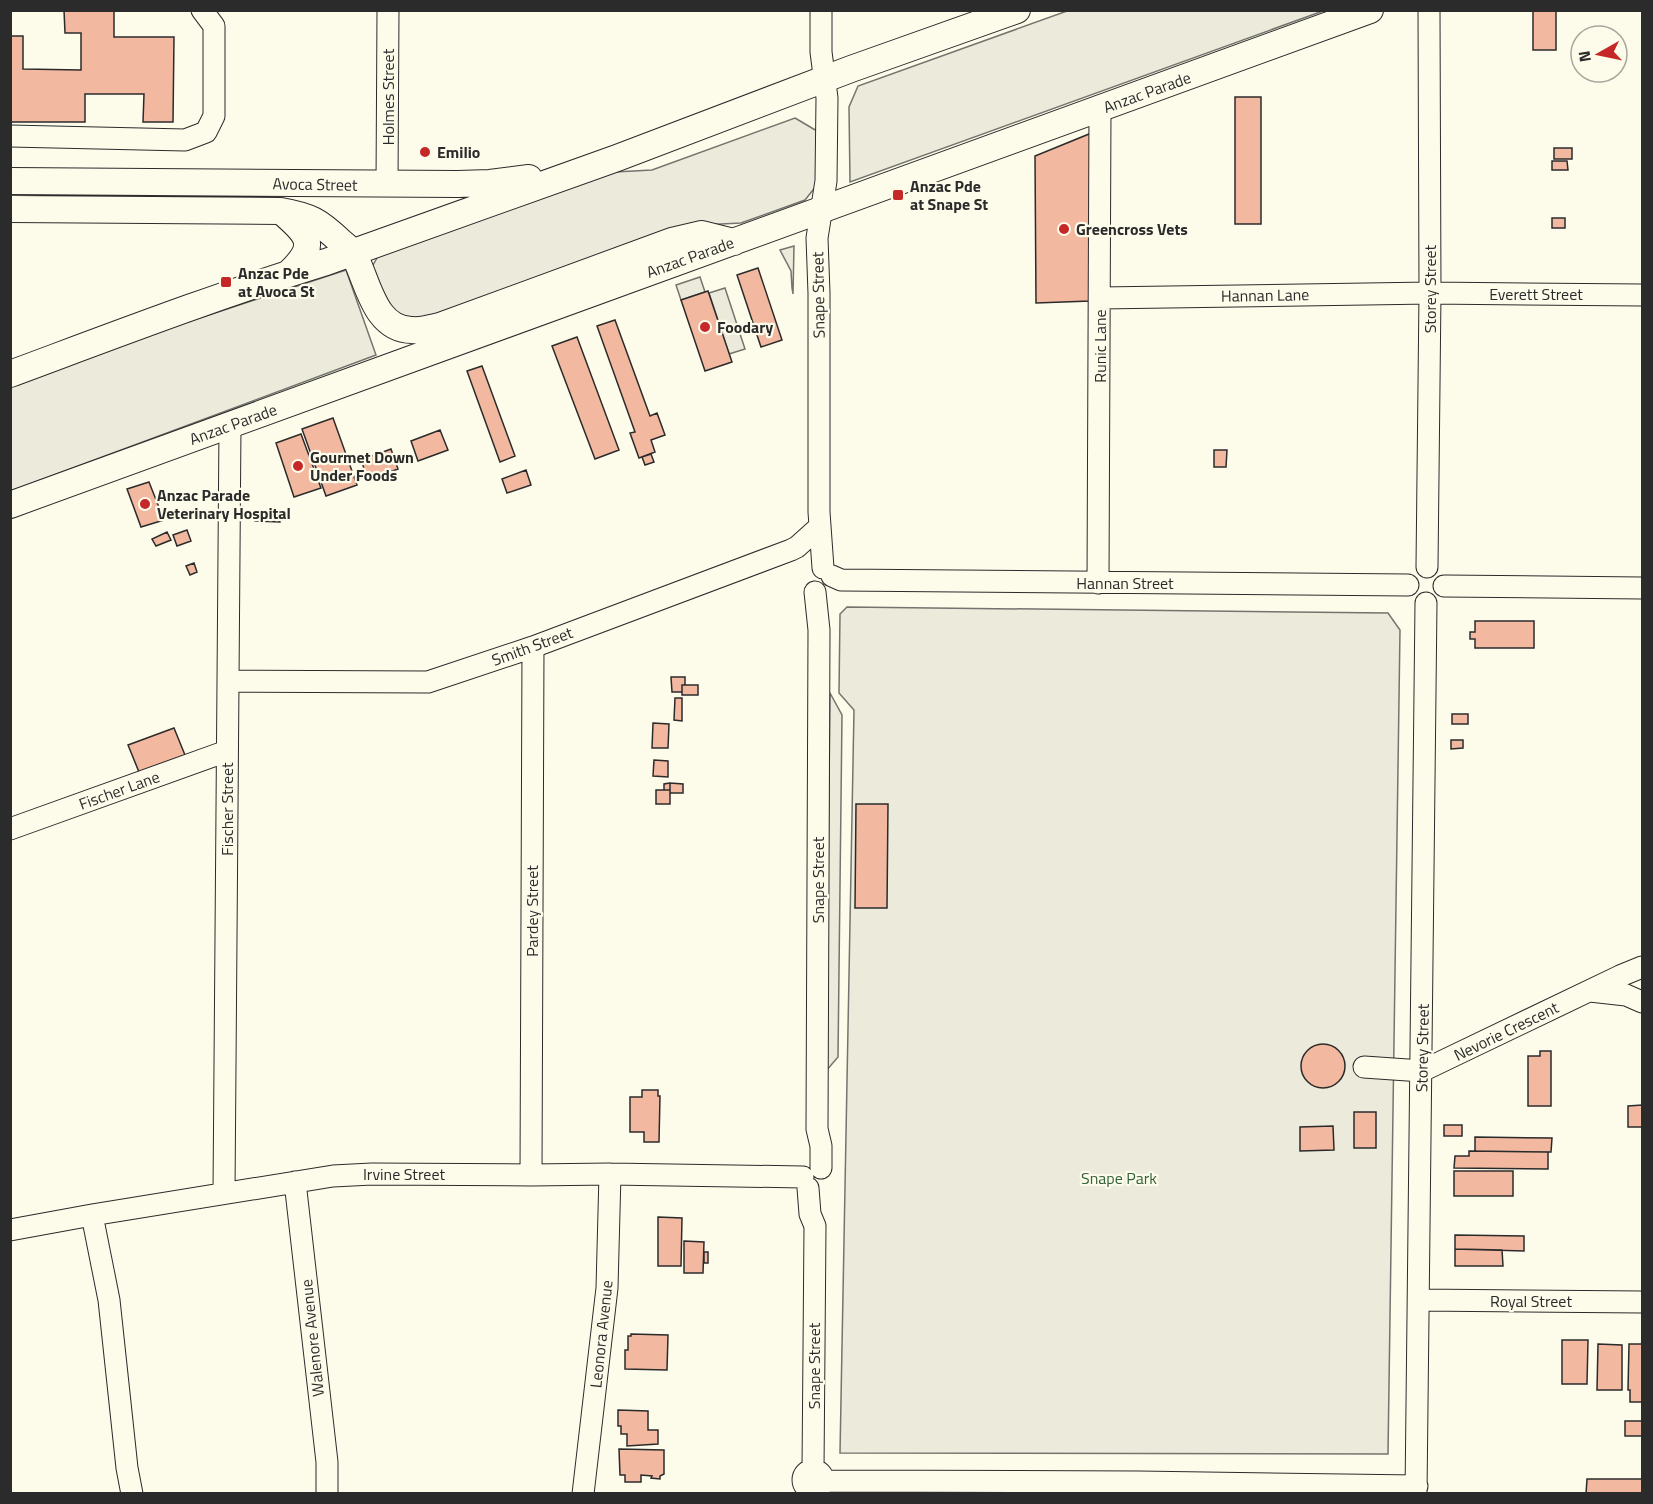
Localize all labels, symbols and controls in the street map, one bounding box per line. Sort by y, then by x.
north arrow [1569,24,1629,84]
street label: Holmes Street [376,48,400,145]
text: N [1571,49,1597,64]
street label: Anzac Parade [1100,65,1194,119]
place label: Emilio [437,140,480,164]
marker: Emilio [418,145,432,159]
street label: Avoca Street [272,171,358,197]
place label: Anzac Pde at Snape St [910,174,988,216]
marker: Anzac Pde at Snape St [891,188,905,202]
place label: Greencross Vets [1076,217,1188,241]
marker: Greencross Vets [1057,222,1071,236]
street label: Anzac Parade [643,230,737,284]
street label: Storey Street [1418,244,1442,333]
street label: Snape Street [805,251,831,338]
place label: Anzac Pde at Avoca St [238,261,315,303]
marker: Anzac Pde at Avoca St [219,275,233,289]
street label: Hannan Lane [1221,282,1309,308]
street label: Everett Street [1489,282,1583,306]
street label: Runic Lane [1088,309,1112,383]
place label: Foodary [717,315,773,339]
marker: Foodary [698,320,712,334]
street label: Anzac Parade [186,397,280,451]
place label: Gourmet Down Under Foods [310,445,414,487]
marker: Gourmet Down Under Foods [291,459,305,473]
place label: Anzac Parade Veterinary Hospital [157,483,291,525]
marker: Anzac Parade Veterinary Hospital [138,497,152,511]
street label: Hannan Street [1076,571,1174,595]
street label: Smith Street [488,620,576,672]
street label: Fischer Street [215,762,239,856]
street label: Fischer Lane [75,764,163,816]
street label: Snape Street [806,836,830,923]
street label: Pardey Street [520,865,544,957]
street label: Nevorie Crescent [1450,995,1563,1067]
street label: Storey Street [1409,1003,1435,1092]
street label: Irvine Street [363,1162,445,1186]
park label: Snape Park [1081,1166,1157,1190]
street label: Walenore Avenue [294,1278,330,1398]
street label: Leonora Avenue [583,1279,619,1389]
street label: Royal Street [1490,1289,1572,1313]
street label: Snape Street [802,1322,826,1409]

